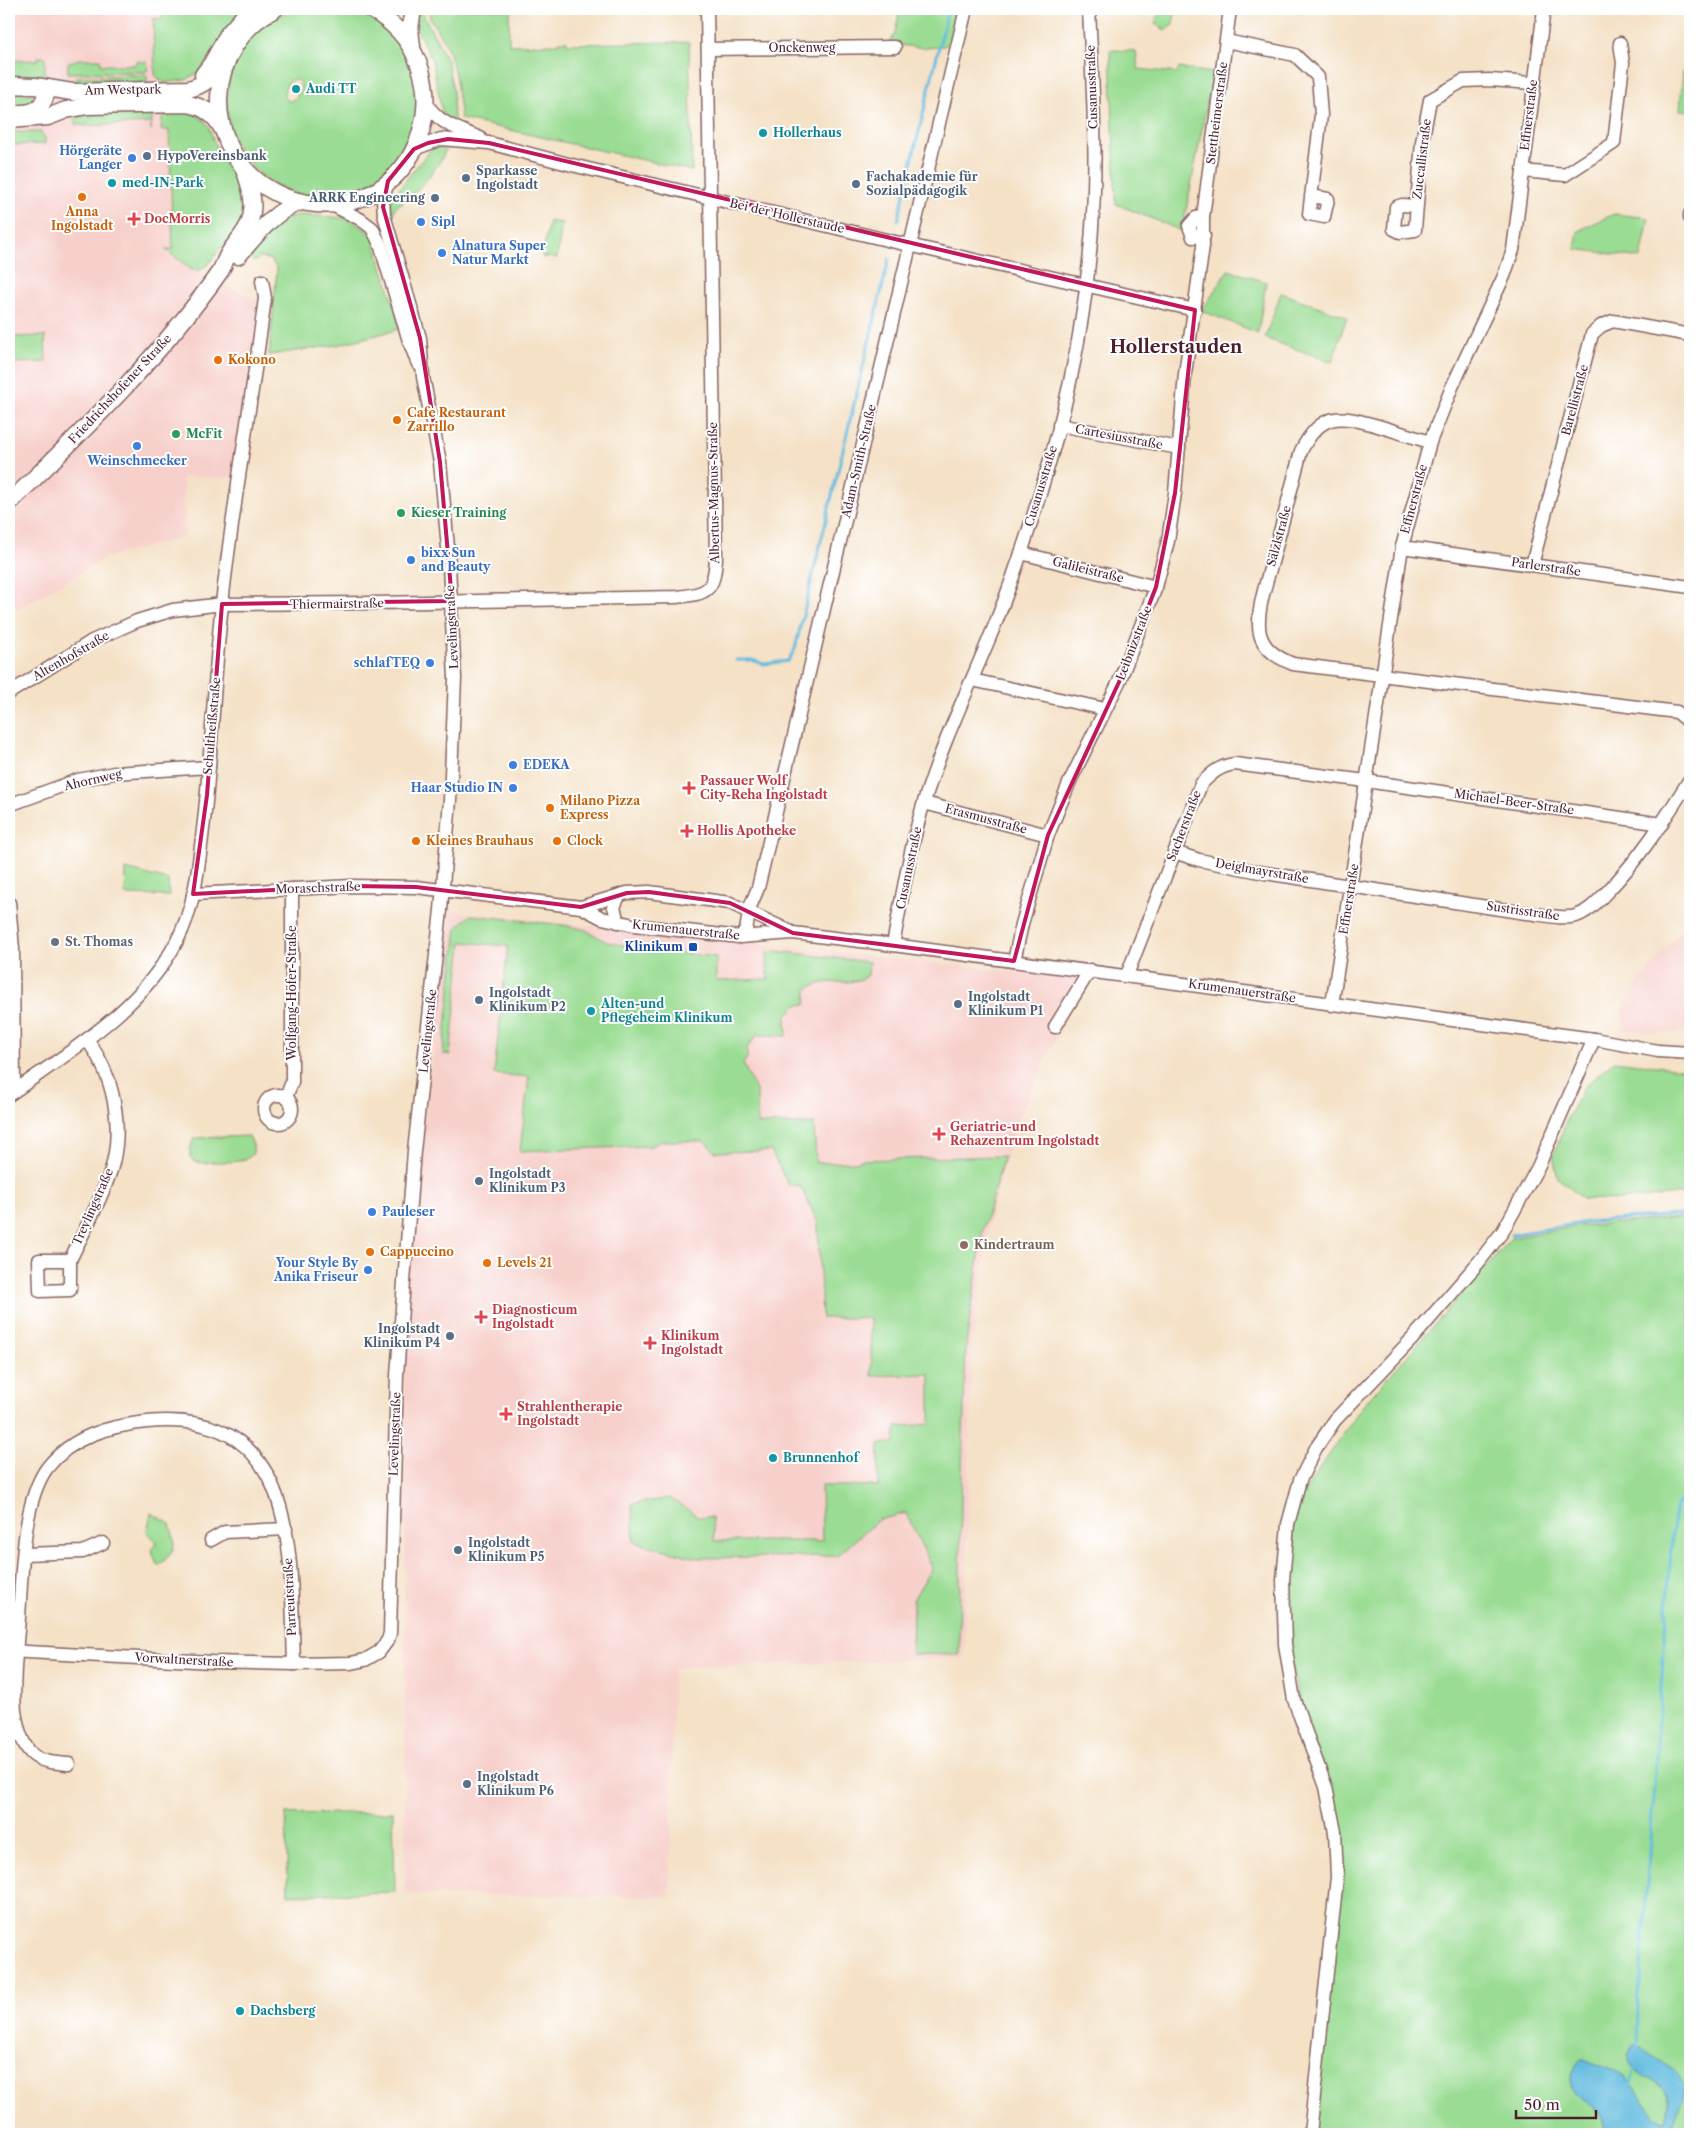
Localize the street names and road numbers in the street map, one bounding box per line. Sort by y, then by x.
street label: Onckenweg [769,40,836,55]
street label: Cusanusstraße [1083,44,1100,129]
street label: Stettheimerstraße [1203,61,1230,165]
street label: Effnerstraße [1517,78,1540,151]
street label: Am Westpark [83,81,163,98]
street label: Zuccallistraße [1409,118,1434,200]
street label: Bei der Hollerstaude [728,195,846,236]
street label: Friedrichshofener Straße [65,331,174,446]
street label: Barellistraße [1558,362,1591,437]
street label: Adam-Smith-Straße [838,402,879,520]
street label: Cartesiusstraße [1074,421,1164,452]
street label: Albertus-Magnus-Straße [705,422,722,565]
street label: Cusanusstraße [1021,443,1060,528]
street label: Effnerstraße [1397,462,1430,535]
street label: Sälzlstraße [1263,503,1294,568]
street label: Galileistraße [1051,553,1126,586]
street label: Parlerstraße [1510,554,1582,579]
street label: Levelingstraße [442,584,461,669]
street label: Thiermairstraße [290,595,384,612]
street label: Leibnizstraße [1112,603,1155,682]
street label: Altenhofstraße [29,627,112,684]
street label: Schultheißstraße [200,676,223,776]
street label: Ahornweg [62,765,124,794]
street label: Michael-Beer-Straße [1453,786,1575,817]
street label: Sacherstraße [1163,788,1204,863]
street label: Erasmusstraße [943,800,1029,837]
street label: Cusanusstraße [892,825,925,911]
street label: Deiglmayrstraße [1214,855,1310,886]
street label: Effnerstraße [1335,862,1362,935]
street label: Moraschstraße [275,879,361,896]
street label: Sustrisstraße [1486,898,1561,923]
street label: Krumenauerstraße [631,916,741,943]
street label: Wolfgang-Höfer-Straße [284,925,299,1062]
street label: Krumenauerstraße [1187,976,1297,1006]
street label: Levelingstraße [416,988,439,1074]
street label: Treylingstraße [69,1166,116,1248]
street label: Levelingstraße [386,1391,403,1476]
street label: Parreutstraße [280,1557,299,1636]
street label: Vorwaltnerstraße [133,1649,234,1670]

